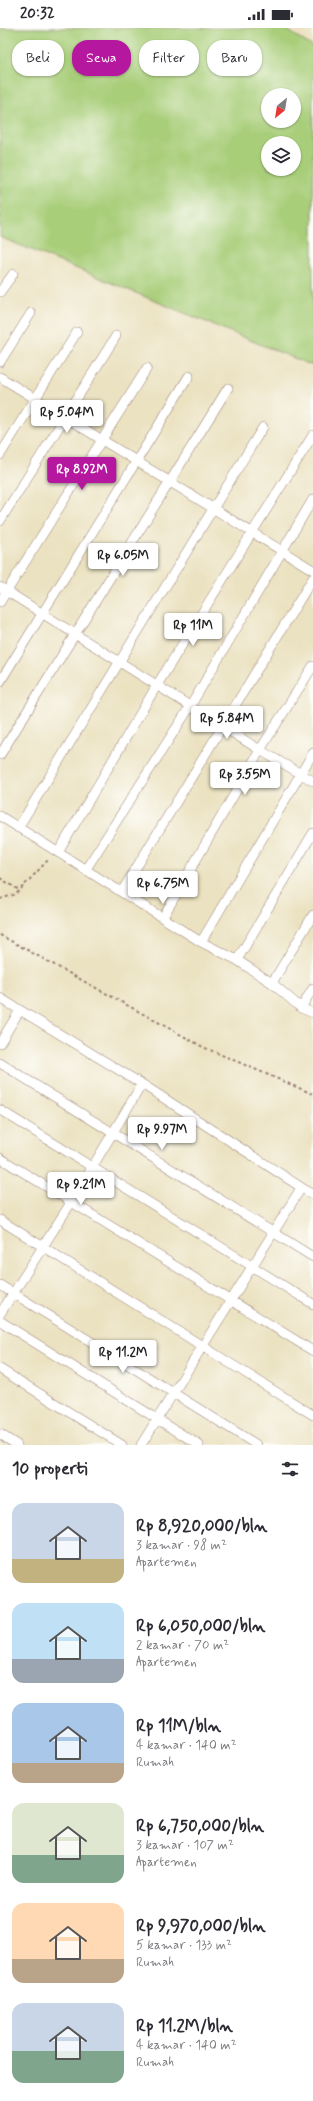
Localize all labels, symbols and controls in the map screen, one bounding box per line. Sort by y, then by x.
text: 20:32 [20,4,55,24]
chip: Beli [12,40,64,76]
chip: Sewa [72,40,131,76]
chip: Filter [139,40,199,76]
chip: Baru [207,40,262,76]
north arrow [261,88,301,128]
map controls [261,88,301,176]
button: layers [261,136,301,176]
pin: Rp 5.04M [26,400,108,434]
text: Rp 5.04M [40,404,94,421]
pin: Rp 8.92M [41,457,123,491]
text: Rp 8.92M [56,461,108,478]
pin: Rp 6.05M [82,543,164,577]
text: Rp 6.05M [97,547,149,564]
pin: Rp 11M [160,613,226,647]
text: Rp 11M [173,617,213,634]
pin: Rp 5.84M [186,706,268,740]
text: Rp 5.84M [200,710,254,727]
pin: Rp 3.55M [204,762,286,796]
text: Rp 3.55M [219,766,271,783]
pin: Rp 6.75M [122,871,204,905]
text: Rp 6.75M [137,875,189,892]
pin: Rp 9.97M [121,1117,203,1151]
text: Rp 9.97M [137,1121,187,1138]
pin: Rp 9.21M [40,1172,122,1206]
text: Rp 9.21M [56,1176,106,1193]
pin: Rp 11.2M [82,1340,164,1374]
text: Rp 11.2M [99,1344,147,1361]
text: 10 properti [12,1458,88,1480]
icon: filters [279,1458,301,1480]
text: Rp 8,920,000/bln [136,1515,267,1537]
icon: home [44,1519,92,1567]
text: 3 kamar · 98 m² [136,1537,227,1554]
text: Apartemen [136,1554,197,1571]
text: Rp 6,050,000/bln [136,1615,265,1637]
icon: home [44,1619,92,1667]
text: 2 kamar · 70 m² [136,1637,229,1654]
text: Apartemen [136,1654,197,1671]
text: Rp 11M/bln [136,1715,221,1737]
icon: home [44,1719,92,1767]
text: 4 kamar · 140 m² [136,1737,236,1754]
text: Rumah [136,1754,174,1771]
text: Rp 6,750,000/bln [136,1815,264,1837]
icon: home [44,1819,92,1867]
text: 3 kamar · 107 m² [136,1837,234,1854]
text: Apartemen [136,1854,197,1871]
text: Rp 9,970,000/bln [136,1915,265,1937]
icon: home [44,1919,92,1967]
text: 5 kamar · 133 m² [136,1937,232,1954]
text: Rumah [136,1954,174,1971]
text: Rp 11.2M/bln [136,2015,233,2037]
icon: home [44,2019,92,2067]
text: 4 kamar · 140 m² [136,2037,236,2054]
text: Rumah [136,2054,174,2071]

